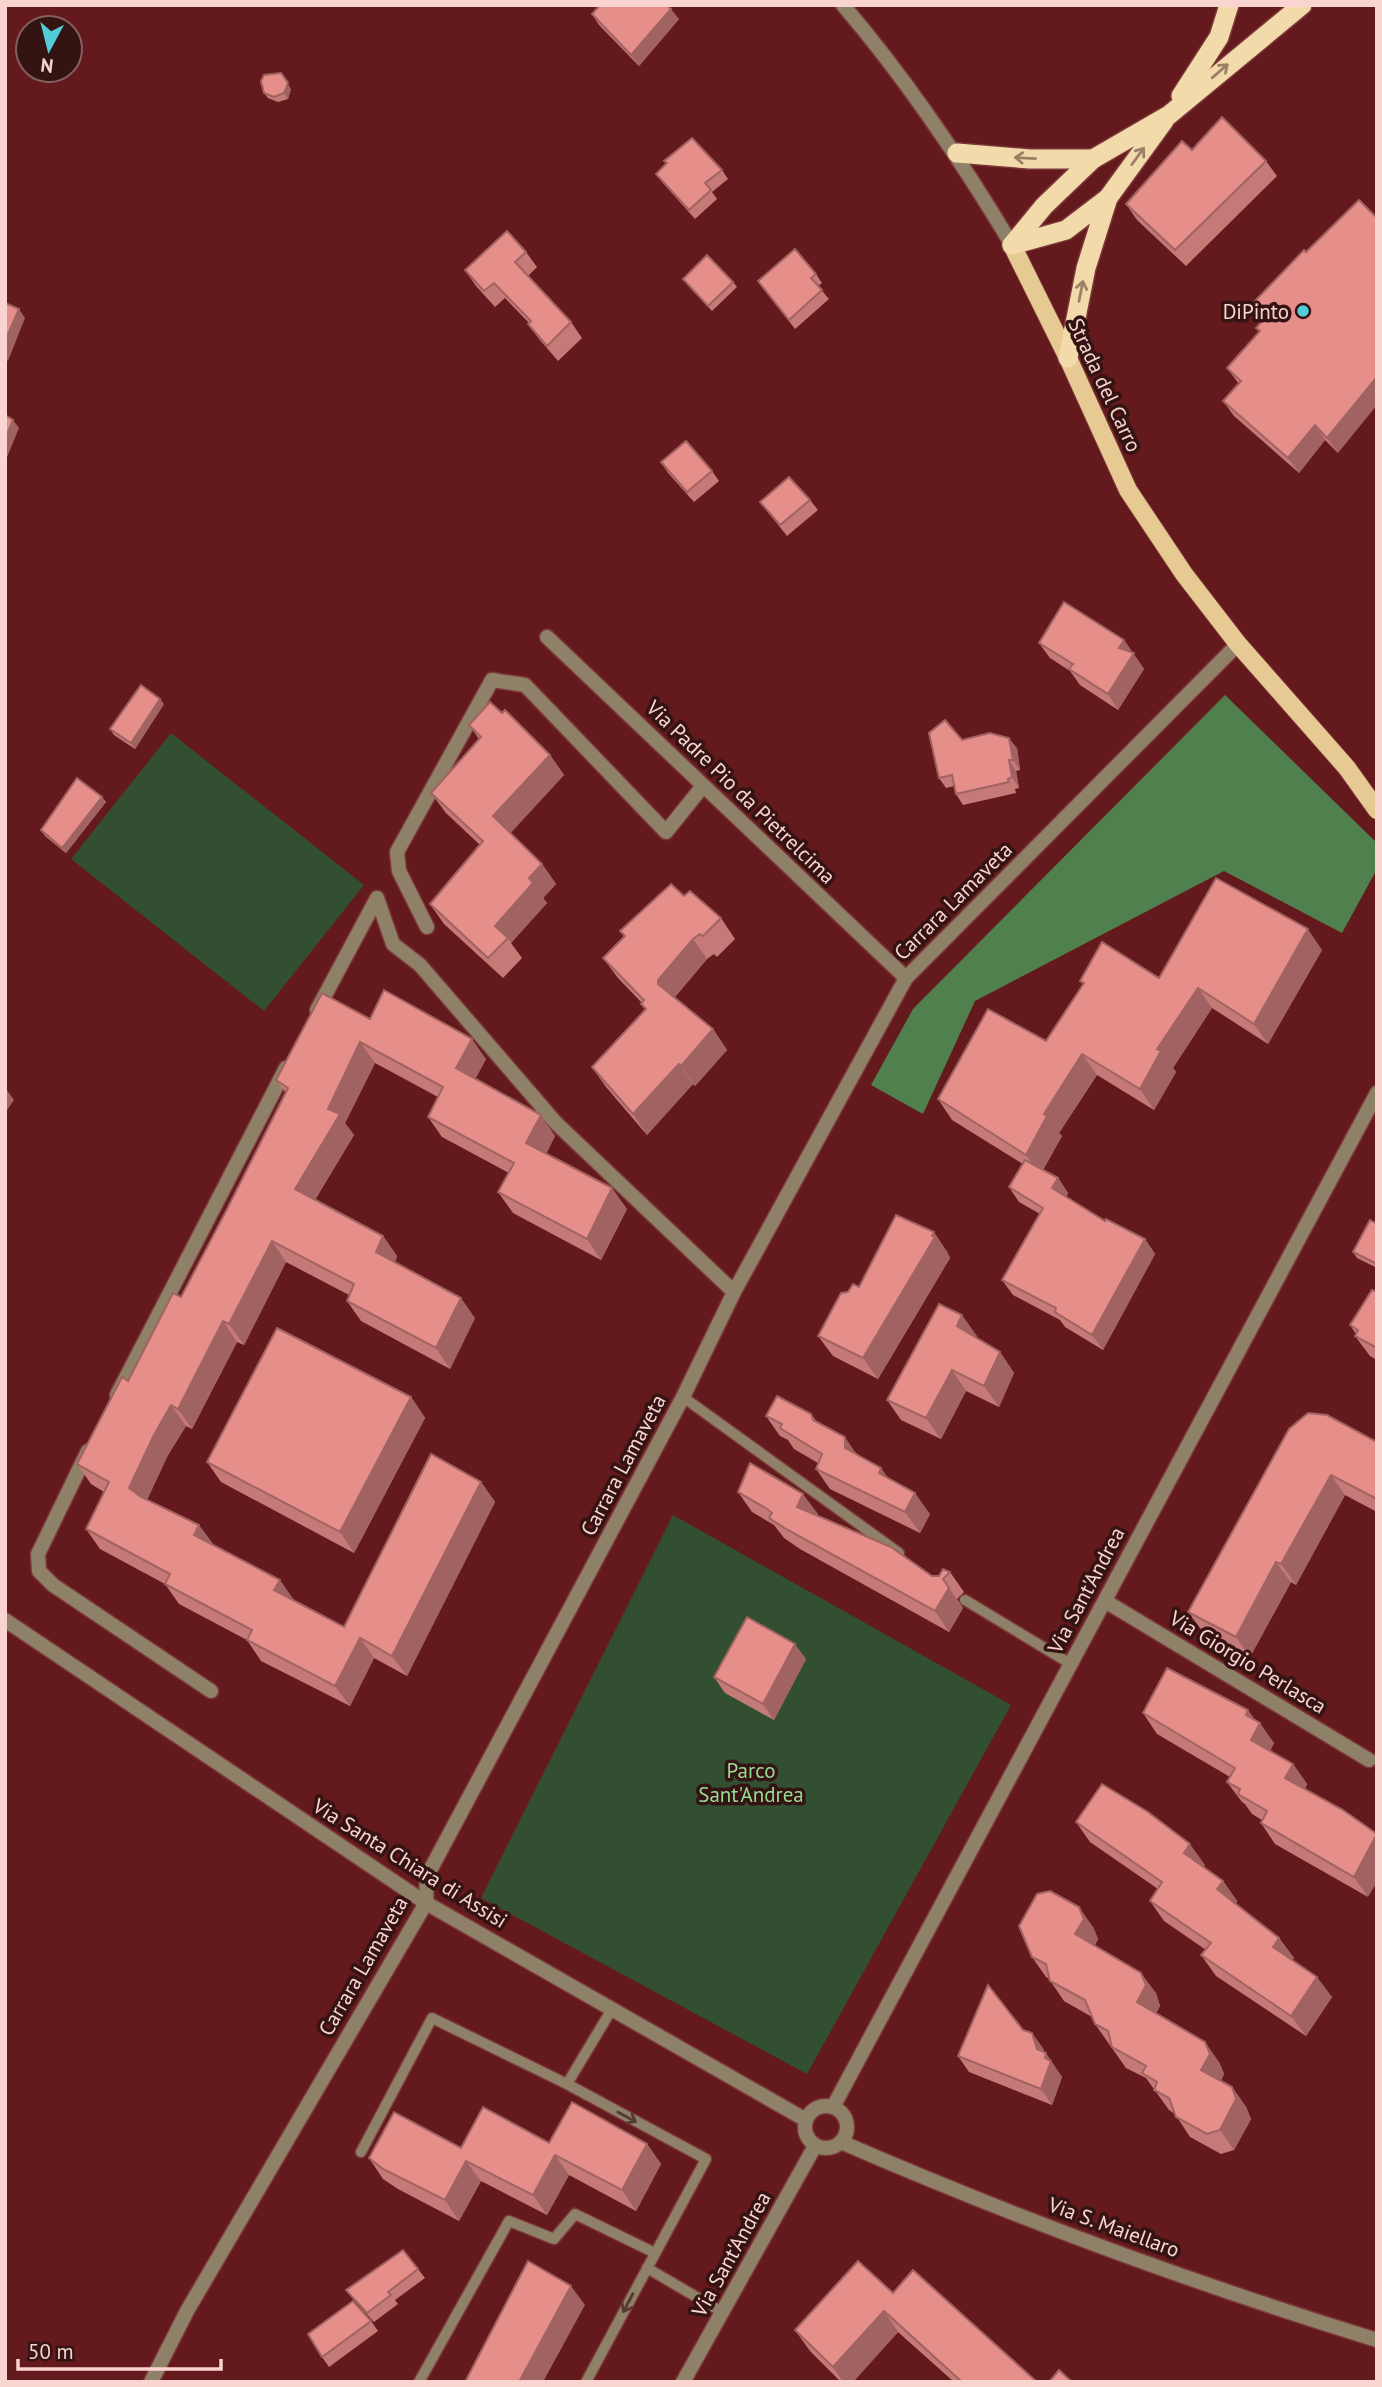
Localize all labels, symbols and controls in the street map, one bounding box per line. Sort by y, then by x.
north arrow [14,14,84,84]
text: N [39,53,55,79]
one-way arrow [1211,63,1229,79]
one-way arrow [1130,147,1145,166]
one-way arrow [1014,152,1037,165]
one-way arrow [1075,280,1088,303]
place label: DiPinto [1223,298,1289,325]
marker: DiPinto [1295,303,1311,319]
street label: Strada del Carro [1062,314,1148,456]
street label: Via Padre Pio da Pietrelcima [640,694,841,890]
street label: Carrara Lamaveta [888,836,1018,966]
street label: Carrara Lamaveta [574,1390,672,1540]
street label: Via Sant'Andrea [1041,1522,1131,1659]
street label: Via Giorgio Perlasca [1164,1604,1331,1719]
park label: Parco Sant'Andrea [698,1757,804,1808]
street label: Via Santa Chiara di Assisi [307,1792,512,1934]
street label: Carrara Lamaveta [312,1892,414,2040]
one-way arrow [616,2110,637,2124]
street label: Via Sant'Andrea [685,2187,777,2322]
street label: Via S. Maiellaro [1044,2190,1183,2263]
one-way arrow [621,2292,635,2313]
scale bar [18,2328,220,2372]
text: 50 m [28,2338,74,2365]

